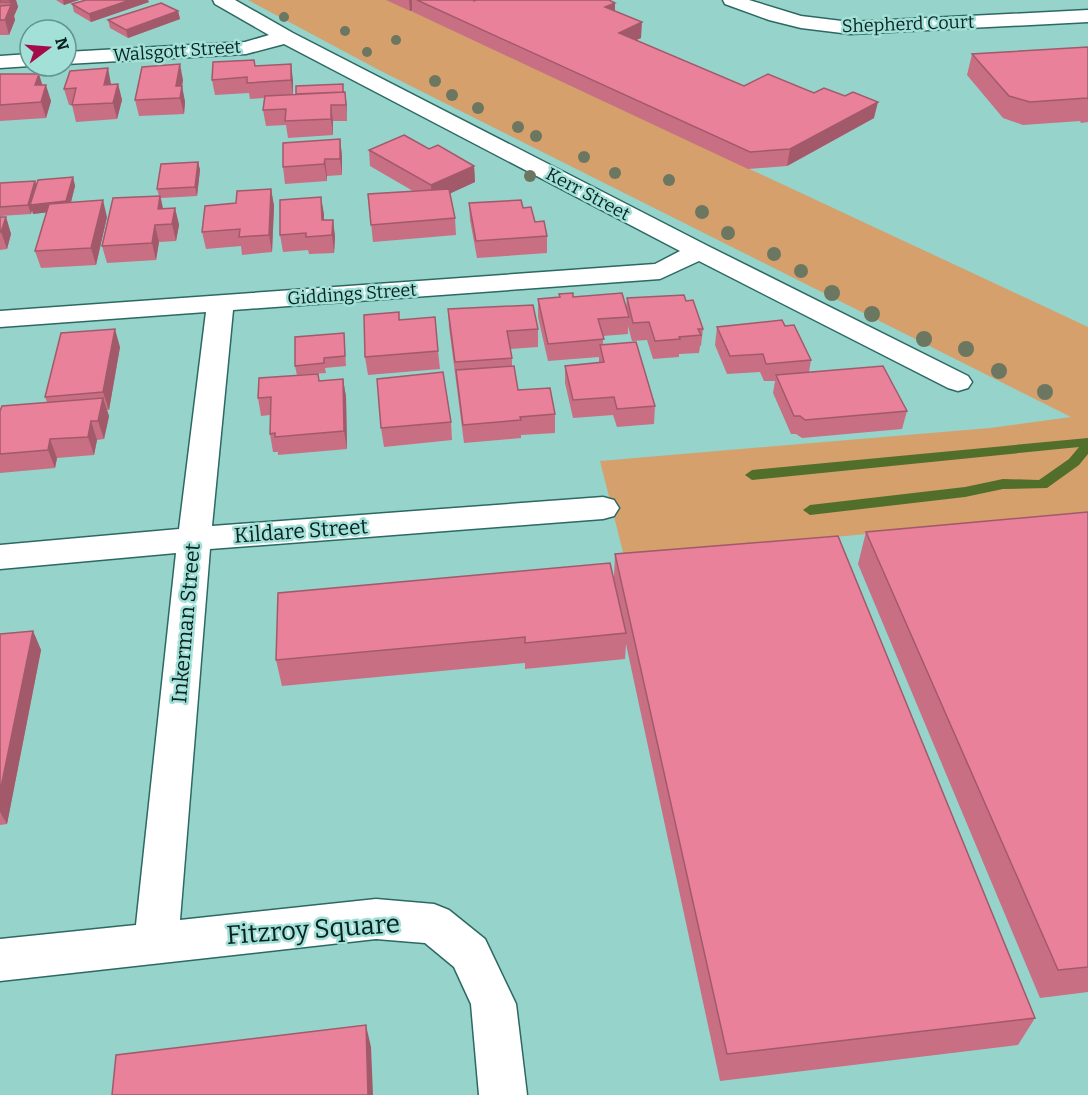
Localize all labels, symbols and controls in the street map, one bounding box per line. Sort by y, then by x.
street label: Shepherd Court [841,11,975,37]
north arrow [18,18,78,78]
text: N [51,35,73,53]
street label: Walsgott Street [112,36,242,66]
street label: Kerr Street [542,163,634,226]
street label: Giddings Street [287,278,418,309]
street label: Kildare Street [233,513,369,549]
street label: Inkerman Street [166,541,206,704]
street label: Fitzroy Square [225,908,401,951]

